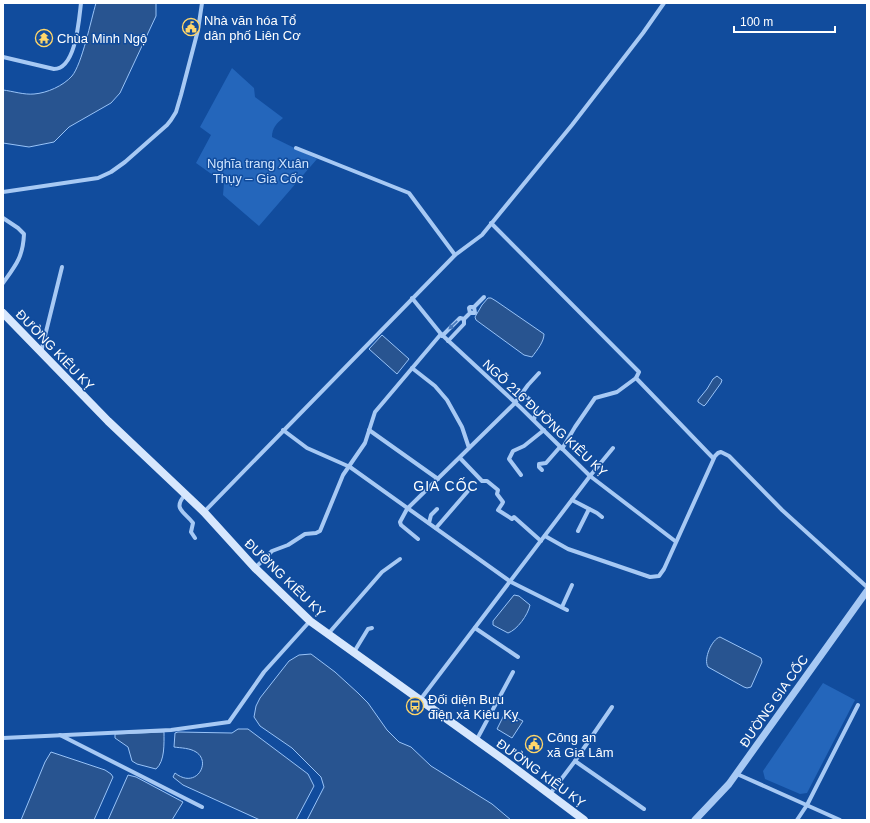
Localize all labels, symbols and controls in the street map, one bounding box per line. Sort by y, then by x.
scale bar [734,8,835,34]
place label: Nhà văn hóa Tổ dân phố Liên Cơ [204,13,301,43]
text: 100 m [740,15,773,29]
public building icon: Nhà văn hóa Tổ dân phố Liên Cơ [181,17,201,37]
temple icon: Chùa Minh Ngộ [34,28,54,48]
place label: Chùa Minh Ngộ [57,31,147,46]
park label: Nghĩa trang Xuân Thụy – Gia Cốc [207,156,309,186]
street label: ĐƯỜNG KIÊU KỴ [13,307,97,394]
one-way arrow [448,321,458,330]
street label: NGÕ 216 ĐƯỜNG KIÊU KỴ [480,356,611,480]
district label: GIA CỐC [413,477,479,494]
street label: ĐƯỜNG KIÊU KỴ [242,536,329,620]
street label: ĐƯỜNG GIA CỐC [737,652,811,750]
place label: Đối diện Bưu điện xã Kiêu Kỵ [428,692,519,722]
bus stop icon: Đối diện Bưu điện xã Kiêu Kỵ [405,696,425,716]
place label: Công an xã Gia Lâm [547,730,613,760]
public building icon: Công an xã Gia Lâm [524,734,544,754]
street label: ĐƯỜNG KIÊU KỴ [494,736,589,810]

